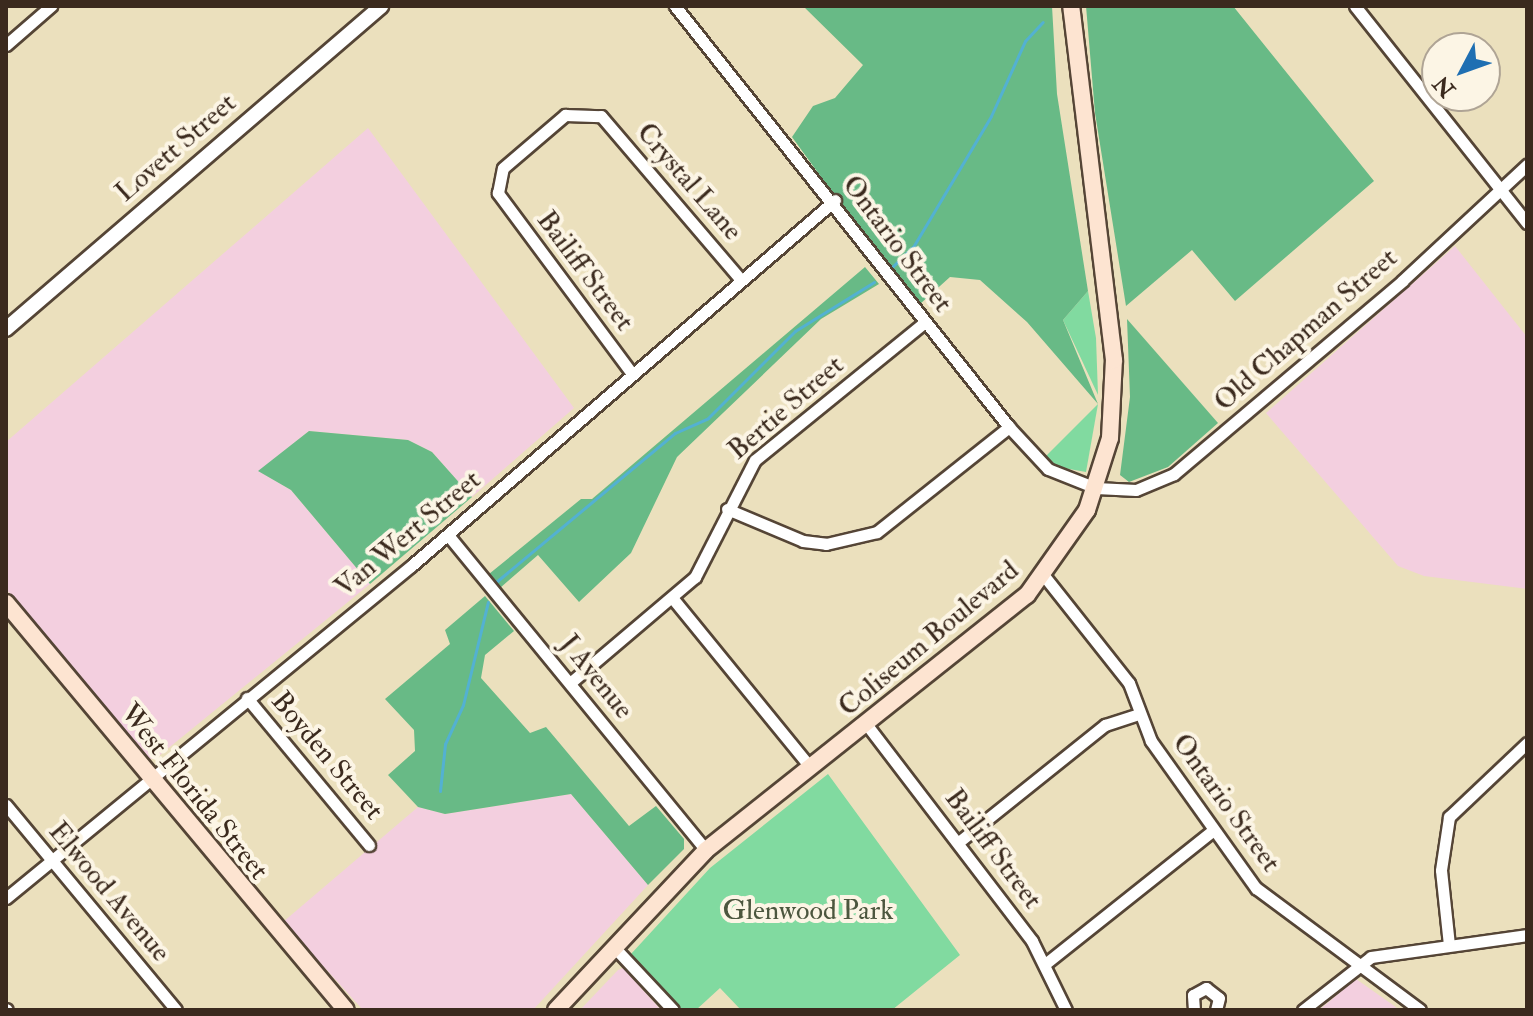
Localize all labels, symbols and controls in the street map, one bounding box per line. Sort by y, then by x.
north arrow [1421,32,1501,112]
text: N [1427,70,1461,103]
street label: Lovett Street [109,87,243,209]
street label: Crystal Lane [629,117,749,247]
street label: Ontario Street [835,169,959,319]
street label: Bailiff Street [529,204,641,338]
street label: Old Chapman Street [1208,241,1404,419]
street label: Bertie Street [721,349,851,467]
street label: Van Wert Street [328,463,488,605]
street label: Coliseum Boulevard [832,554,1026,724]
street label: J Avenue [552,628,640,726]
street label: Boyden Street [264,685,390,827]
street label: West Florida Street [113,697,275,887]
street label: Ontario Street [1165,727,1287,879]
street label: Bailiff Street [937,782,1049,916]
street label: Elwood Avenue [41,815,177,969]
park label: Glenwood Park [722,894,894,928]

